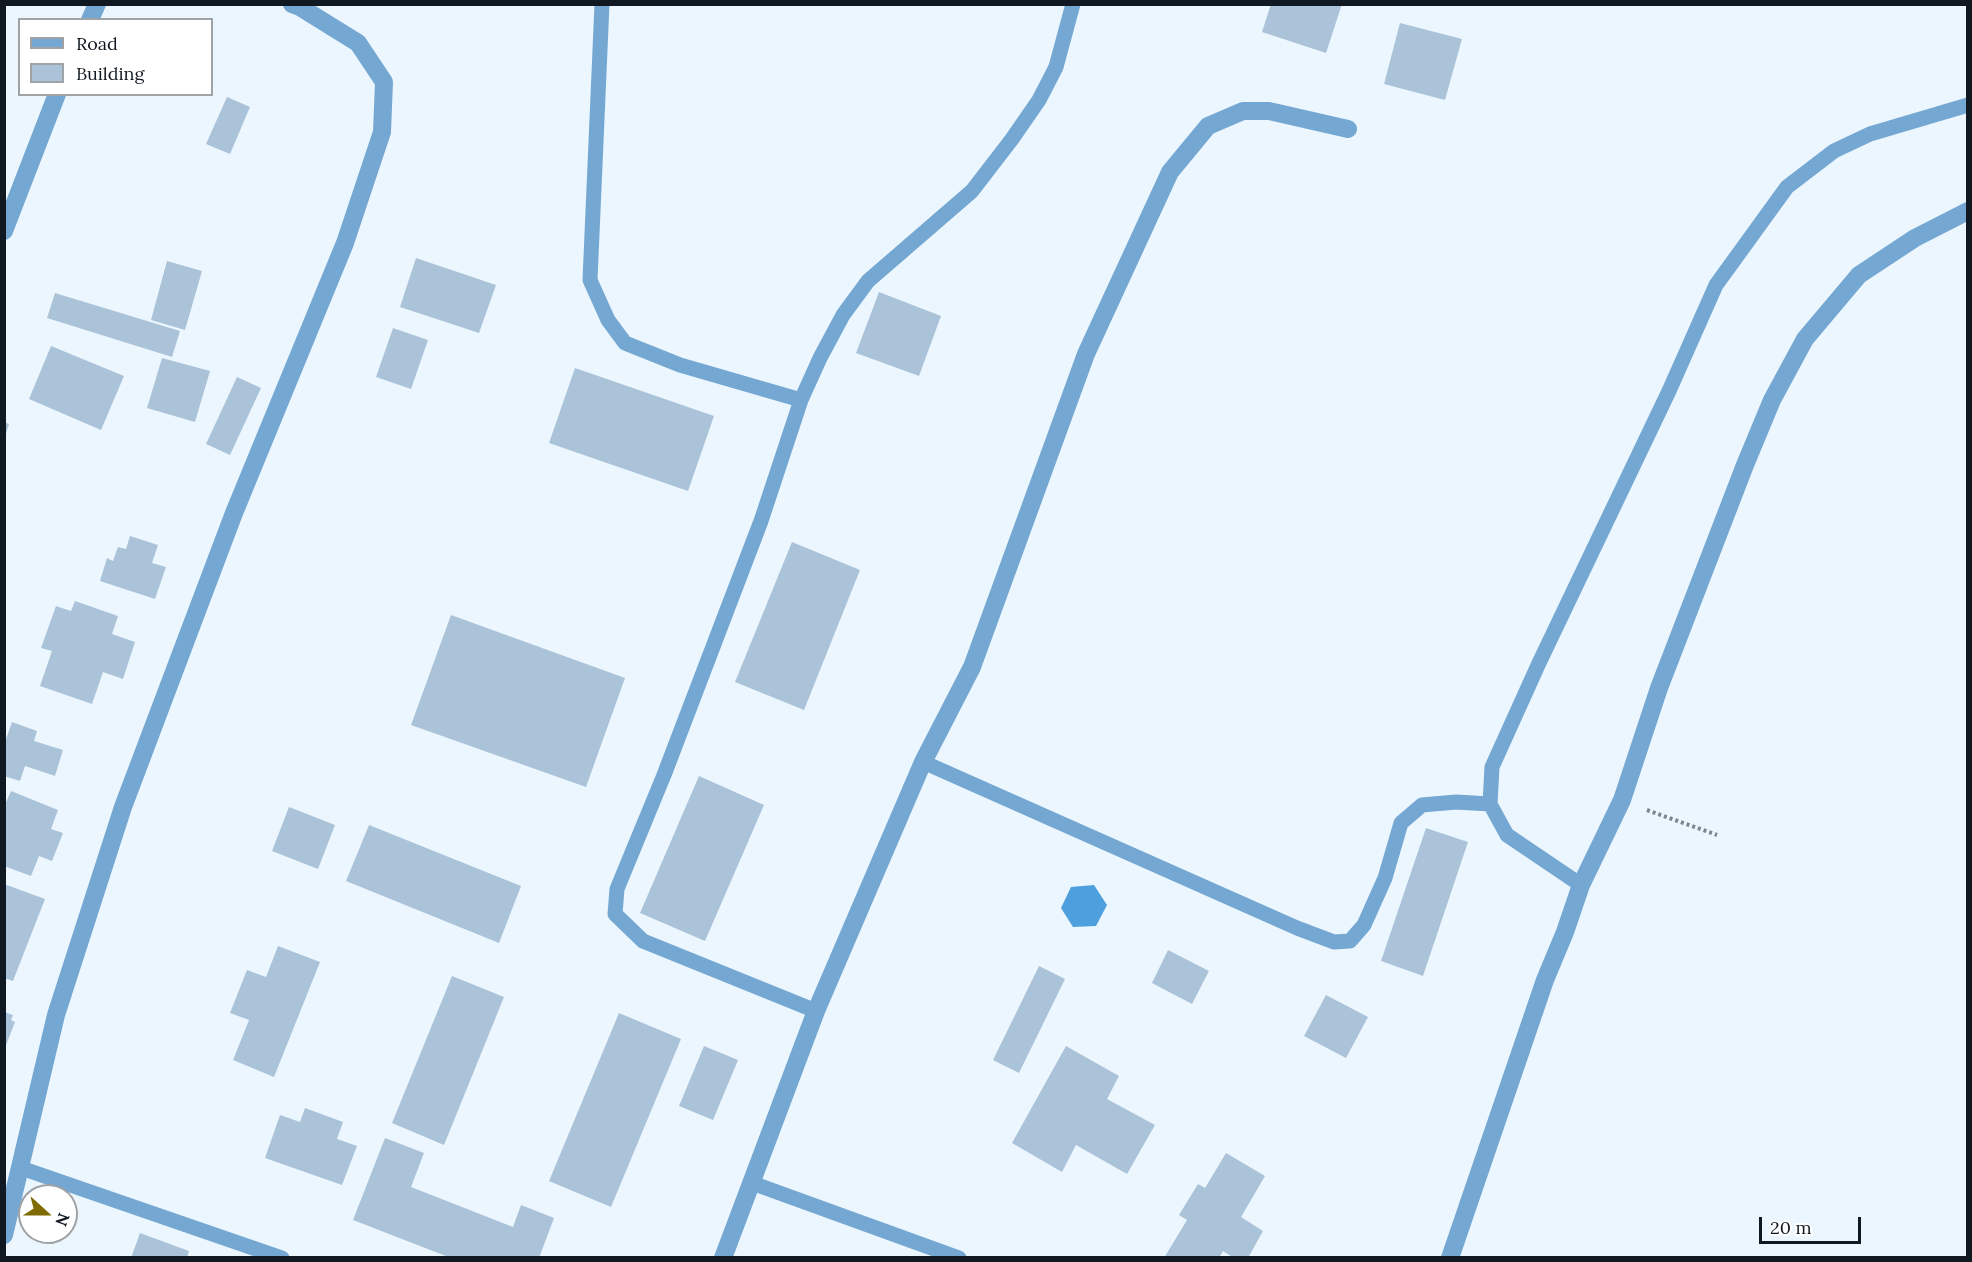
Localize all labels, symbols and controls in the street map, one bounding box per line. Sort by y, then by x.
legend [18,18,213,96]
text: Road [76,32,118,55]
text: Building [76,62,144,85]
north arrow [18,1184,78,1244]
scale bar [1762,1205,1864,1243]
text: N [51,1210,74,1229]
text: 20 m [1770,1216,1812,1239]

